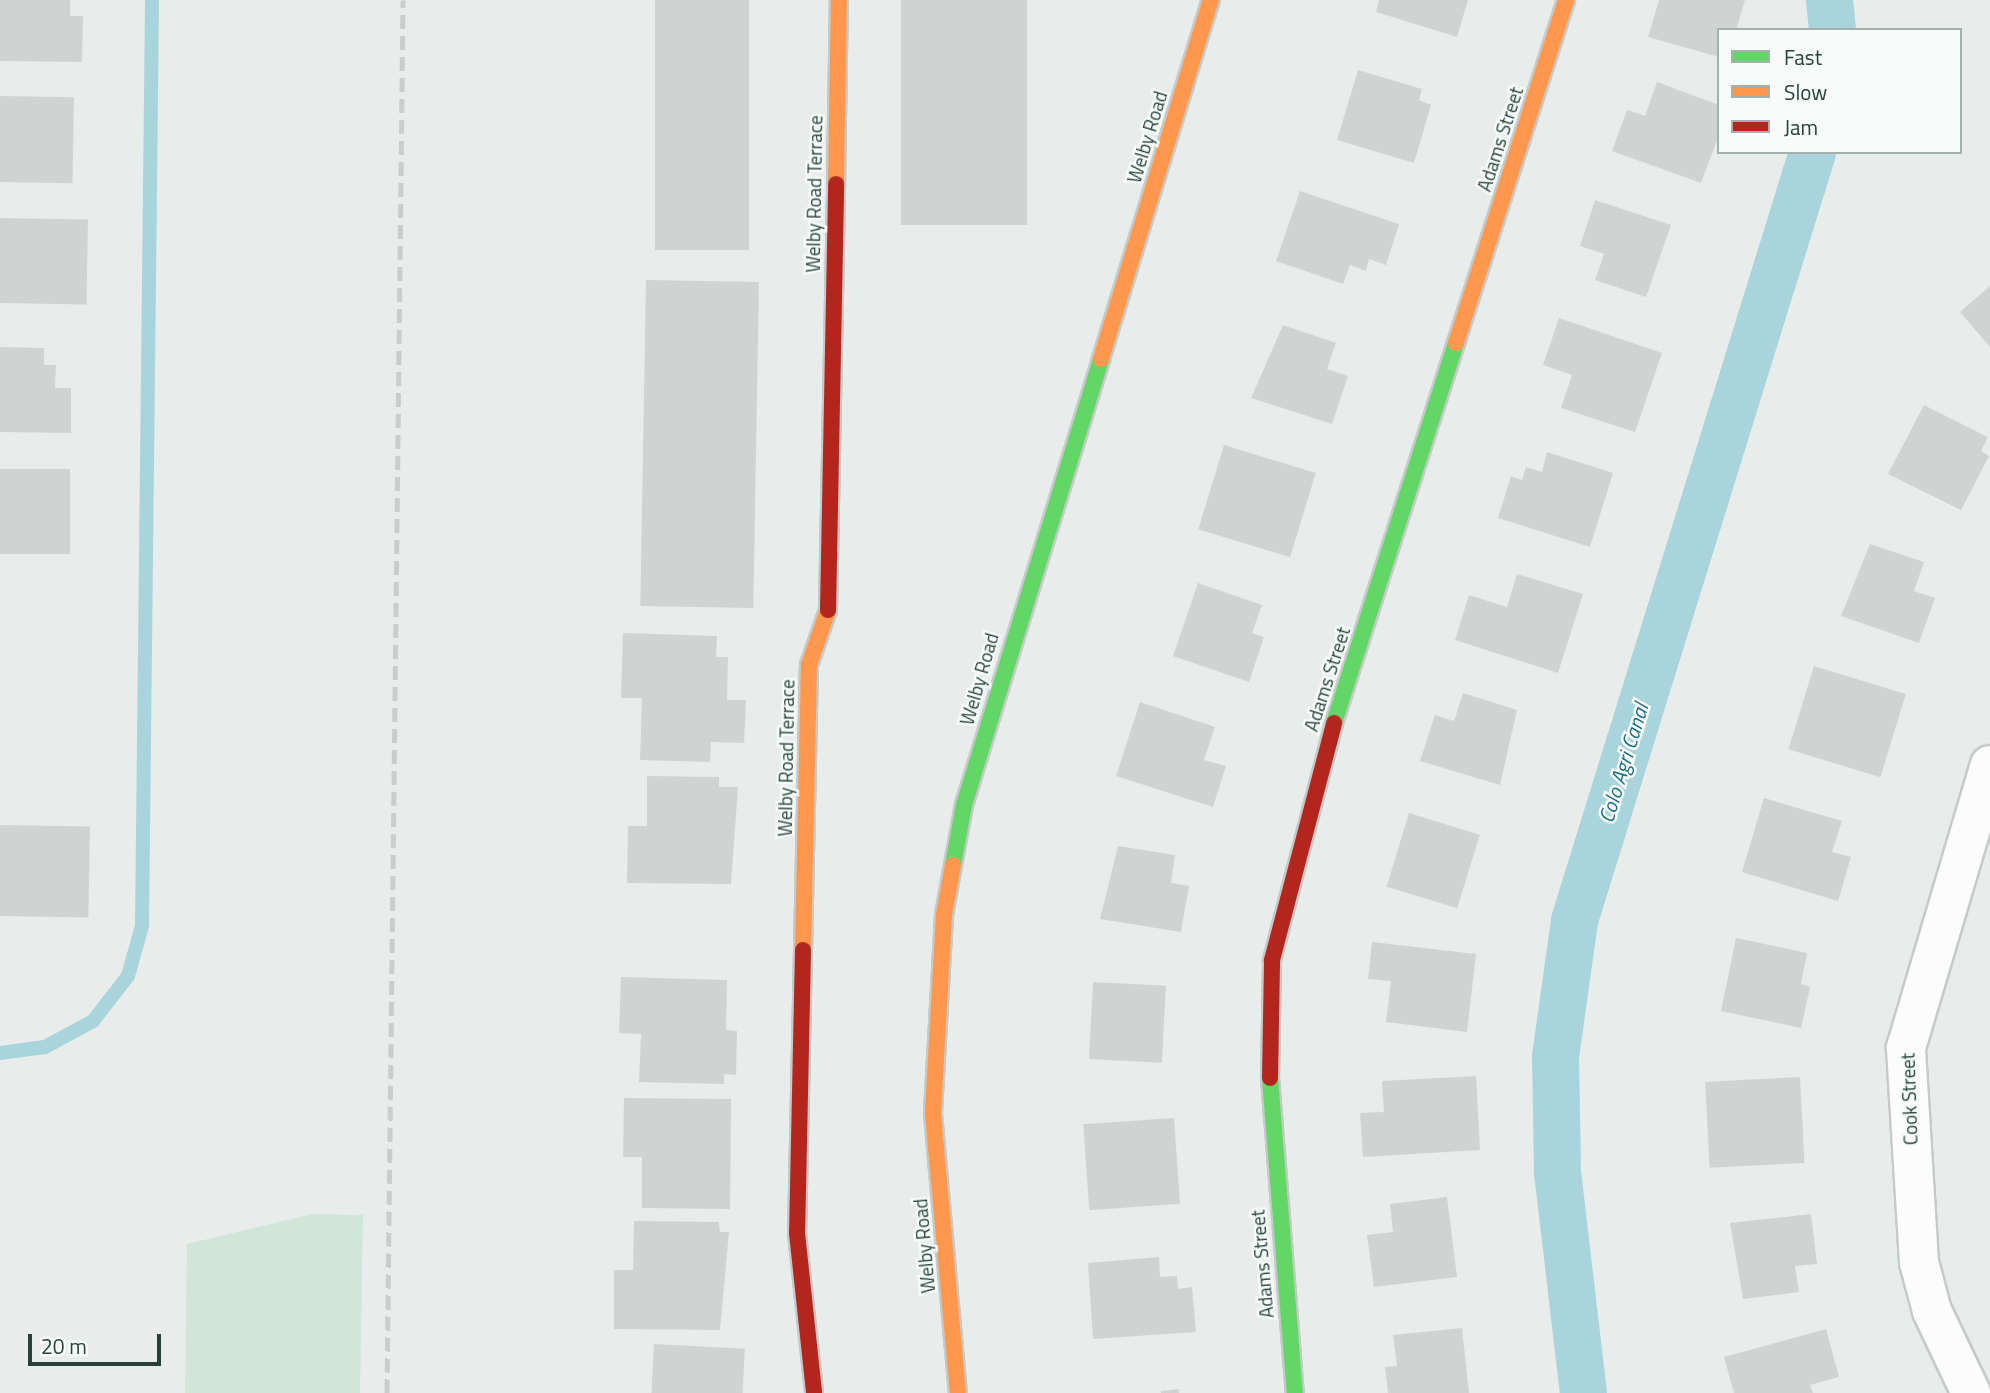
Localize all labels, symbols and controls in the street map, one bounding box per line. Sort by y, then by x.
legend [1717,28,1962,154]
text: Fast [1784,41,1822,73]
text: Slow [1784,76,1827,108]
street label: Adams Street [1472,84,1528,194]
street label: Welby Road [1122,88,1172,186]
text: Jam [1784,111,1818,143]
street label: Welby Road Terrace [801,115,827,273]
street label: Adams Street [1299,624,1355,734]
street label: Welby Road [955,630,1003,728]
street label: Welby Road Terrace [773,679,799,837]
water label: Colo Agri Canal [1593,700,1653,826]
street label: Cook Street [1896,1052,1922,1146]
street label: Welby Road [909,1198,939,1294]
street label: Adams Street [1246,1209,1278,1319]
scale bar [32,1320,164,1364]
text: 20 m [41,1330,87,1362]

